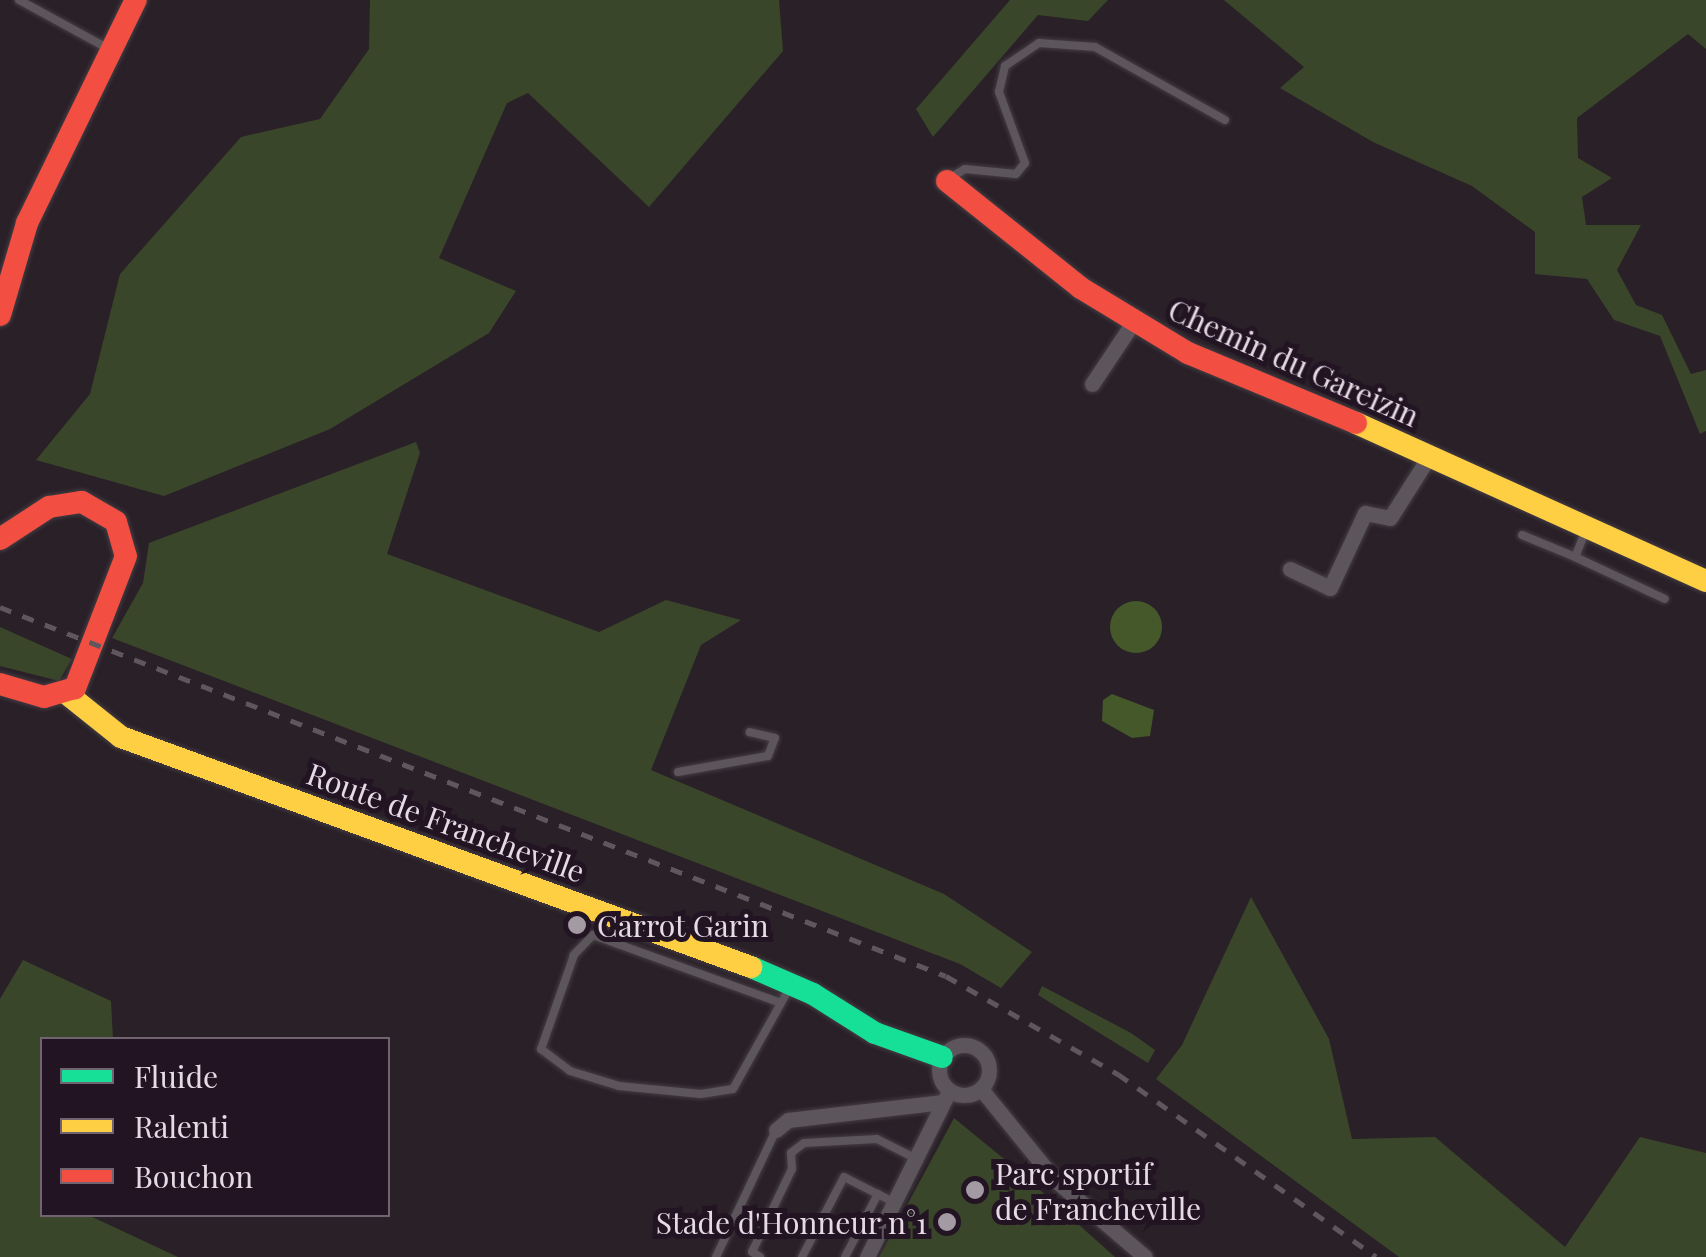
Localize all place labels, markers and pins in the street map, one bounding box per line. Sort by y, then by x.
place label: Carrot Garin [597,907,769,943]
marker: Carrot Garin [566,914,588,936]
place label: Parc sportif de Francheville [995,1155,1201,1226]
marker: Parc sportif de Francheville [964,1179,986,1201]
place label: Stade d'Honneur n°1 [655,1204,927,1240]
marker: Stade d'Honneur n°1 [936,1211,958,1233]

